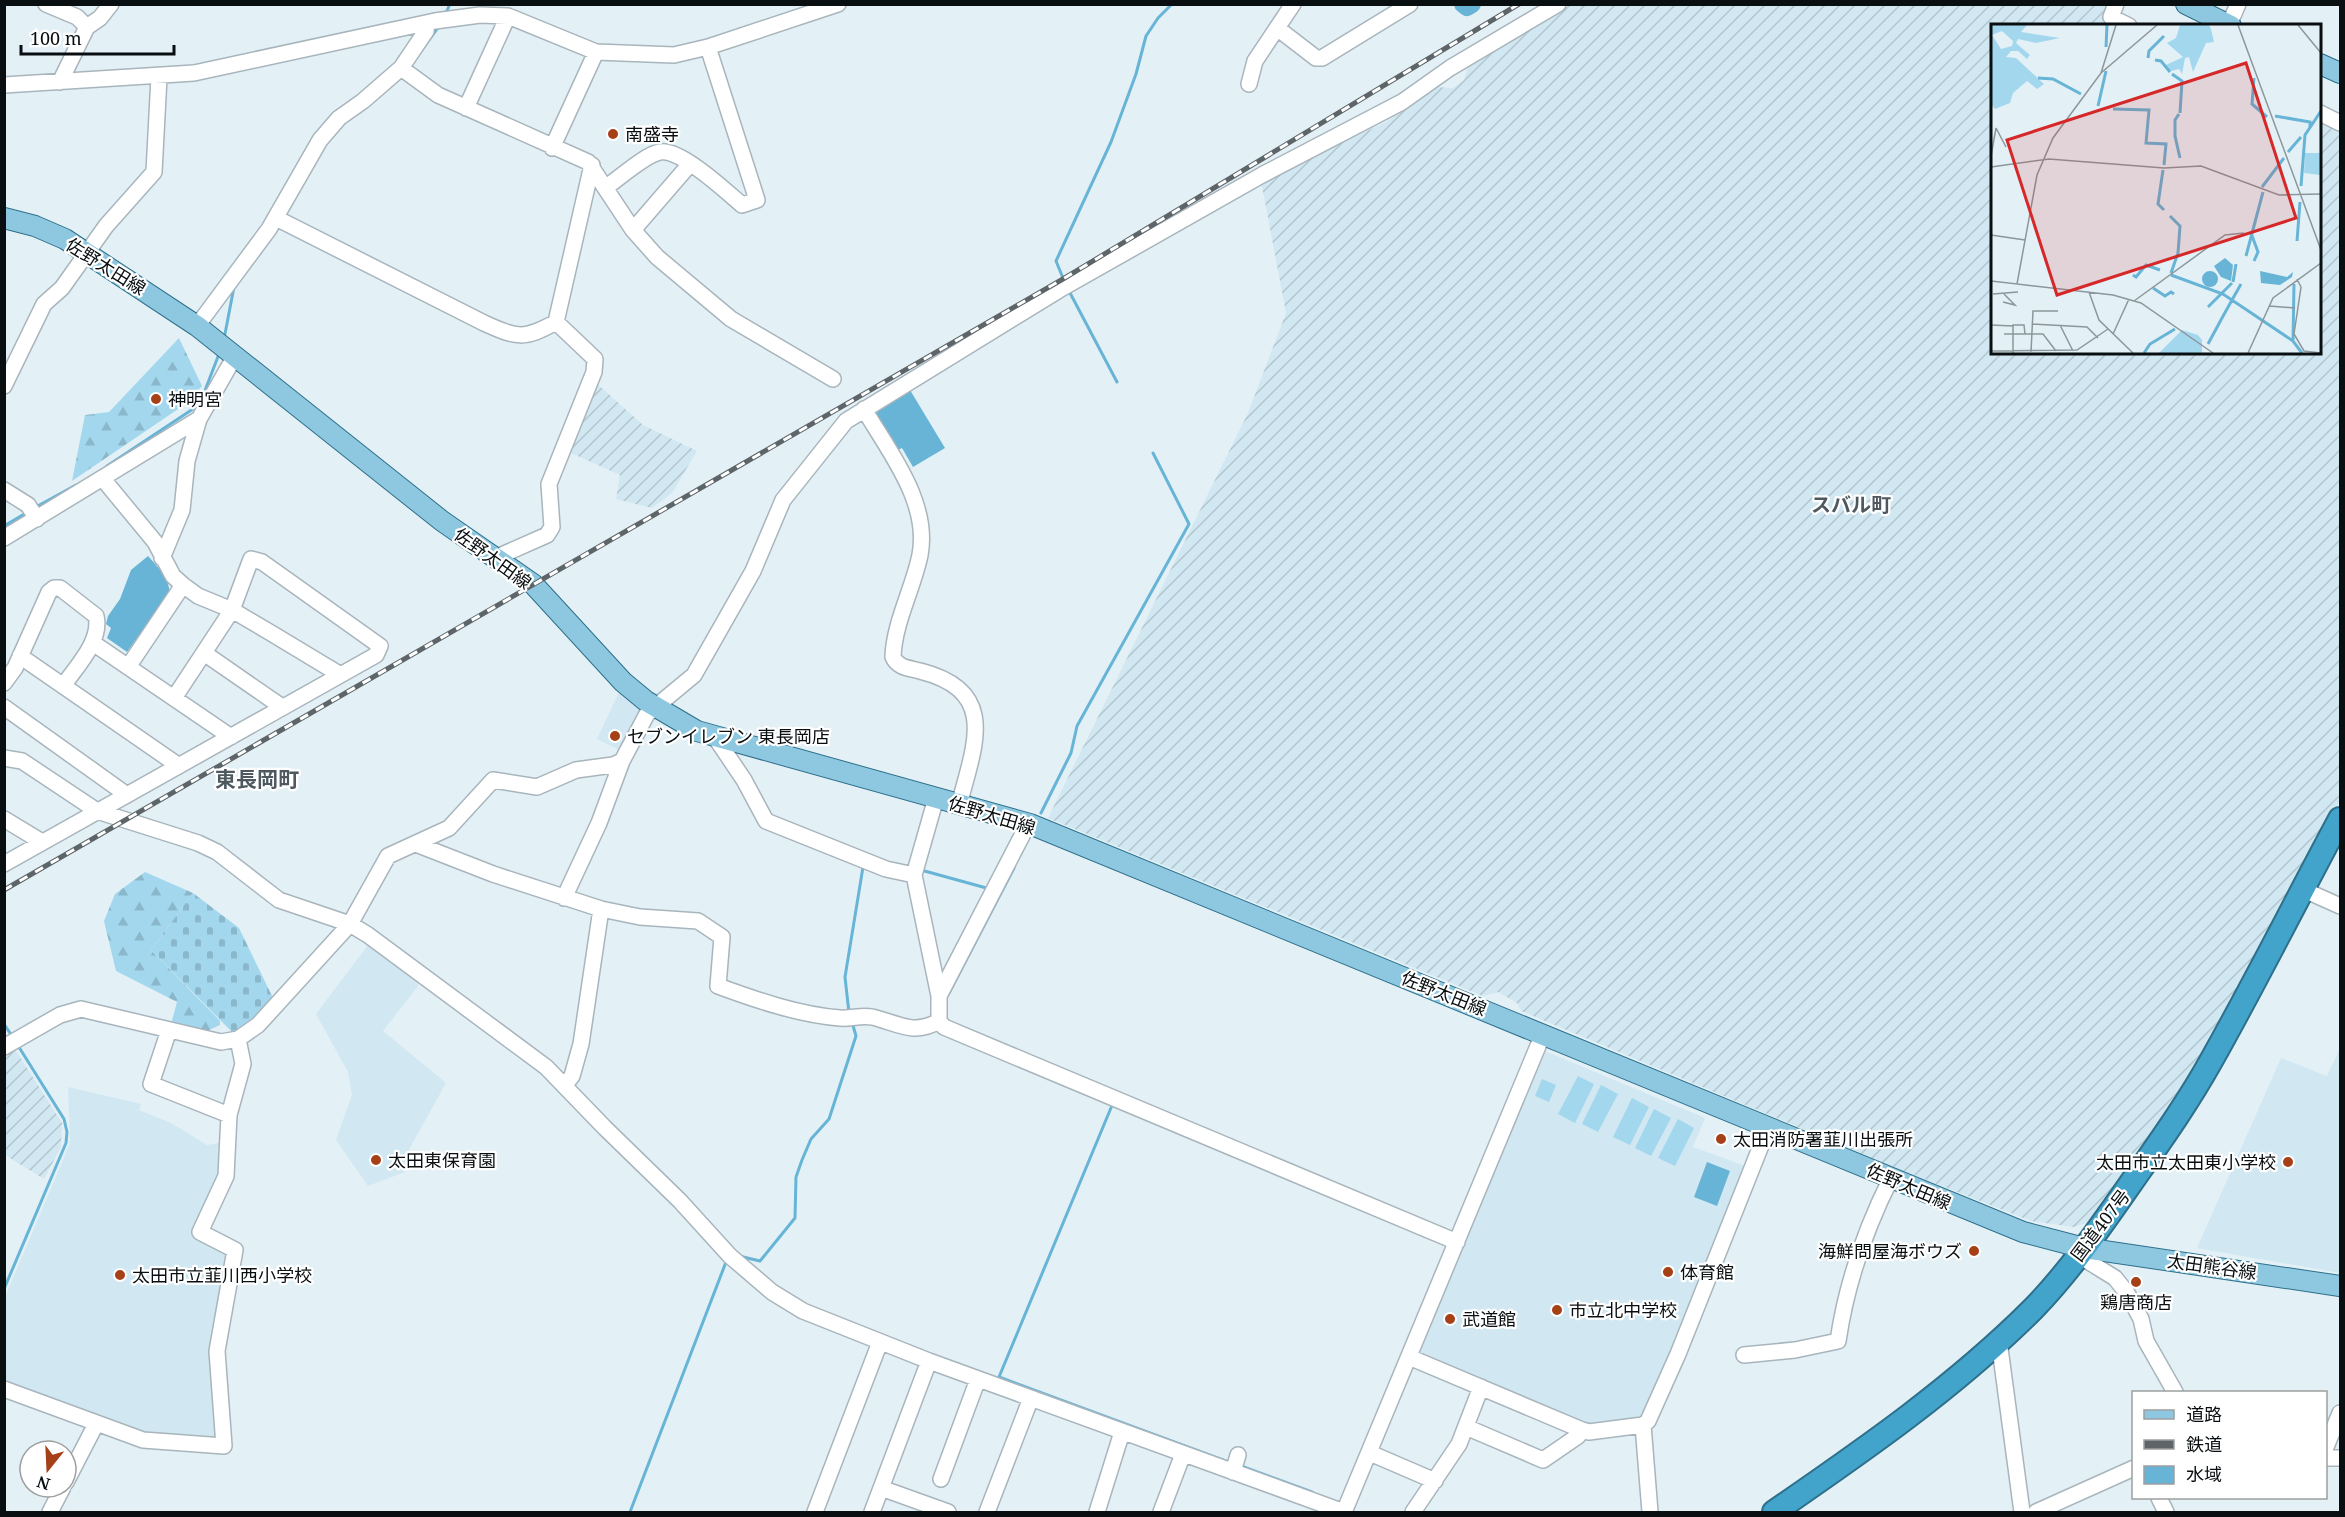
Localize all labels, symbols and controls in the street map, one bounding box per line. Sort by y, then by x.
scale bar [21,18,174,56]
inset map [1991,24,2321,354]
text: 100 m [30,26,82,50]
place label: 南盛寺 [625,122,679,146]
marker: 南盛寺 [606,127,620,141]
street label: 佐野太田線 [61,232,151,300]
place label: 神明宮 [168,387,222,411]
marker: 神明宮 [149,392,163,406]
district label: スバル町 [1811,491,1891,518]
street label: 佐野太田線 [450,522,536,594]
place label: セブンイレブン 東長岡店 [627,724,830,748]
marker: セブンイレブン 東長岡店 [608,729,622,743]
district label: 東長岡町 [215,765,299,793]
street label: 佐野太田線 [945,790,1039,840]
street label: 佐野太田線 [1398,965,1490,1021]
place label: 太田消防署韮川出張所 [1733,1127,1913,1151]
marker: 太田消防署韮川出張所 [1714,1132,1728,1146]
place label: 太田東保育園 [388,1148,496,1172]
place label: 太田市立太田東小学校 [2096,1150,2276,1174]
marker: 太田東保育園 [369,1153,383,1167]
marker: 太田市立太田東小学校 [2281,1155,2295,1169]
street label: 佐野太田線 [1863,1157,1955,1215]
street label: 国道407号 [2065,1184,2135,1266]
place label: 海鮮問屋海ボウズ [1818,1239,1962,1263]
marker: 海鮮問屋海ボウズ [1967,1244,1981,1258]
street label: 太田熊谷線 [2166,1248,2258,1284]
place label: 体育館 [1680,1260,1734,1284]
place label: 太田市立韮川西小学校 [132,1263,312,1287]
marker: 体育館 [1661,1265,1675,1279]
marker: 太田市立韮川西小学校 [113,1268,127,1282]
marker: 鶏唐商店 [2129,1275,2143,1289]
place label: 鶏唐商店 [2100,1290,2172,1314]
place label: 市立北中学校 [1569,1298,1677,1322]
marker: 市立北中学校 [1550,1303,1564,1317]
place label: 武道館 [1462,1307,1516,1331]
marker: 武道館 [1443,1312,1457,1326]
legend [2132,1391,2327,1499]
text: 道路 [2186,1402,2222,1426]
text: 鉄道 [2186,1432,2222,1456]
north arrow [18,1439,78,1499]
text: 水域 [2186,1462,2222,1486]
text: N [34,1471,53,1496]

